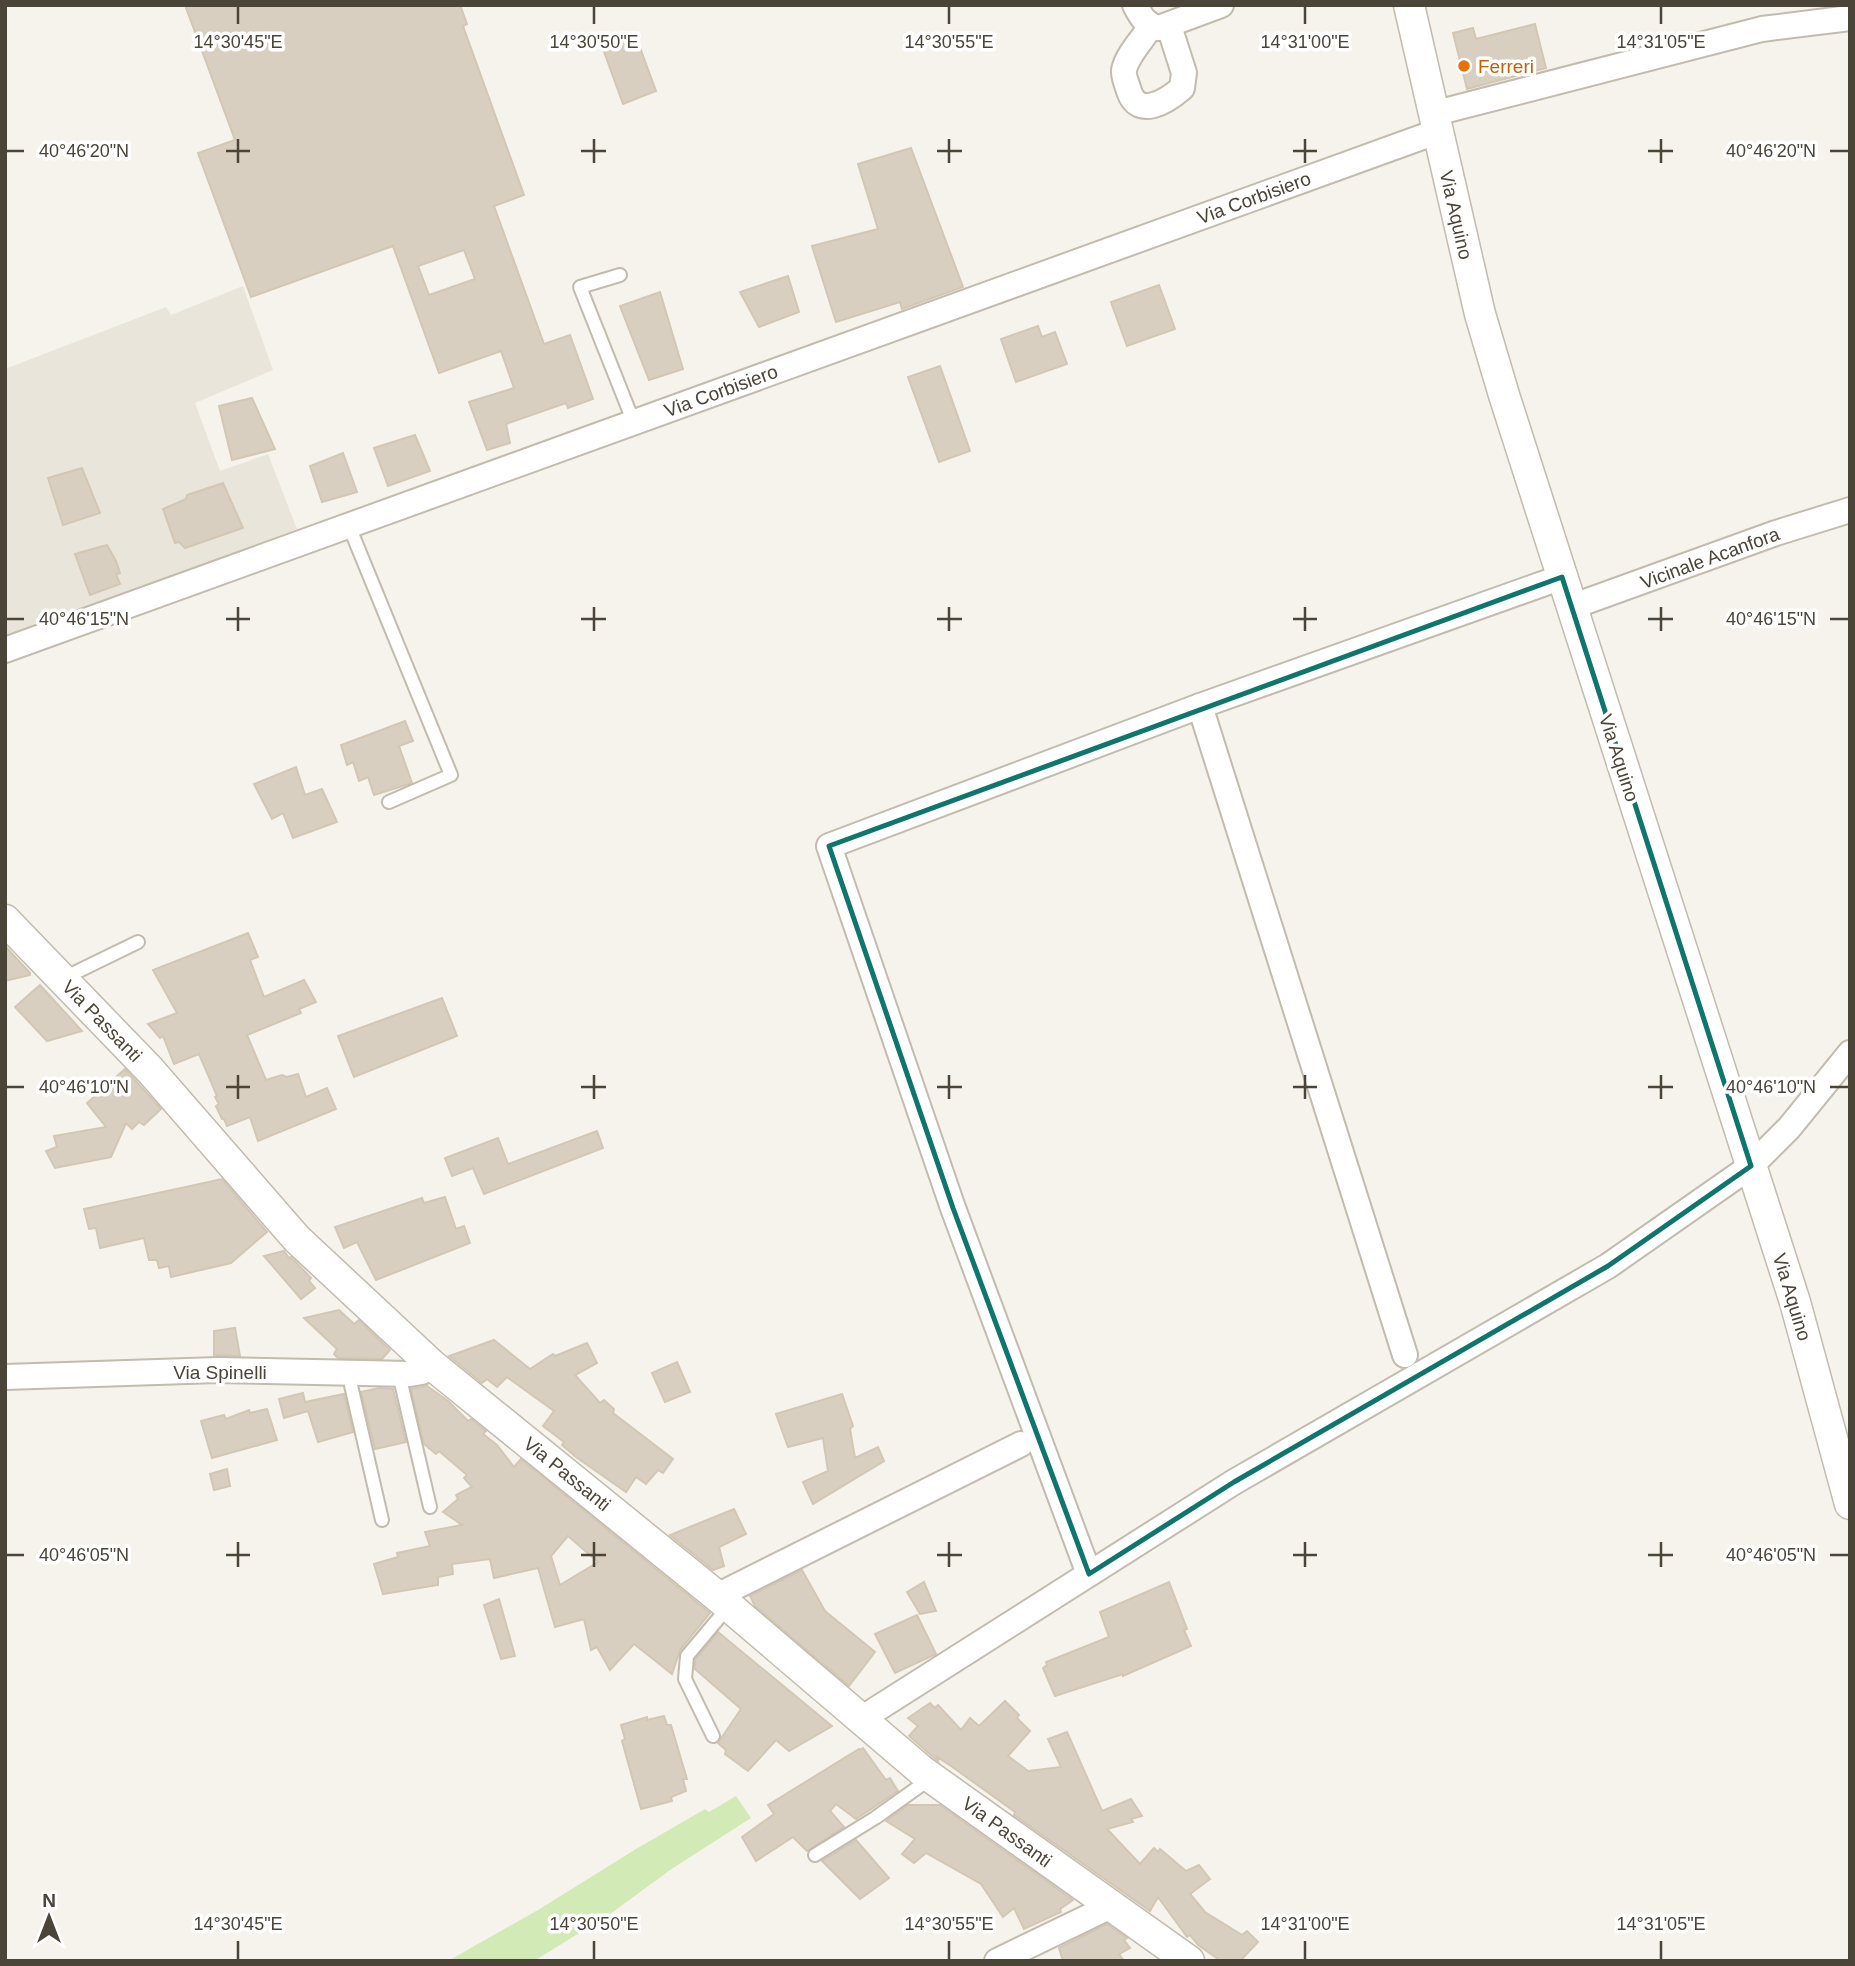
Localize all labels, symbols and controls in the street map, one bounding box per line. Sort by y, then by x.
text: 14°30'45"E [193,32,283,52]
text: 14°30'50"E [549,32,639,52]
text: 14°30'55"E [904,32,994,52]
text: 14°31'00"E [1260,32,1350,52]
text: 14°31'05"E [1616,32,1706,52]
place label: Ferreri [1478,56,1534,77]
marker: Ferreri [1456,58,1472,74]
text: 40°46'20"N [39,141,129,161]
text: 40°46'20"N [1726,141,1816,161]
street label: Via Corbisiero [1195,168,1313,228]
street label: Via Aquino [1436,169,1476,261]
street label: Via Corbisiero [662,361,780,421]
street label: Vicinale Acanfora [1638,523,1783,593]
text: 40°46'15"N [39,609,129,629]
text: 40°46'15"N [1726,609,1816,629]
street label: Via Aquino [1595,712,1643,804]
street label: Via Passanti [58,976,146,1066]
text: 40°46'10"N [39,1077,129,1097]
text: 40°46'10"N [1726,1077,1816,1097]
street label: Via Aquino [1769,1251,1815,1343]
street label: Via Spinelli [173,1362,267,1383]
street label: Via Passanti [519,1433,615,1515]
text: 40°46'05"N [39,1545,129,1565]
text: 40°46'05"N [1726,1545,1816,1565]
street label: Via Passanti [958,1793,1056,1871]
north arrow [14,1882,84,1952]
text: N [42,1890,56,1911]
text: 14°30'45"E [193,1914,283,1934]
text: 14°30'50"E [549,1914,639,1934]
text: 14°30'55"E [904,1914,994,1934]
text: 14°31'00"E [1260,1914,1350,1934]
text: 14°31'05"E [1616,1914,1706,1934]

